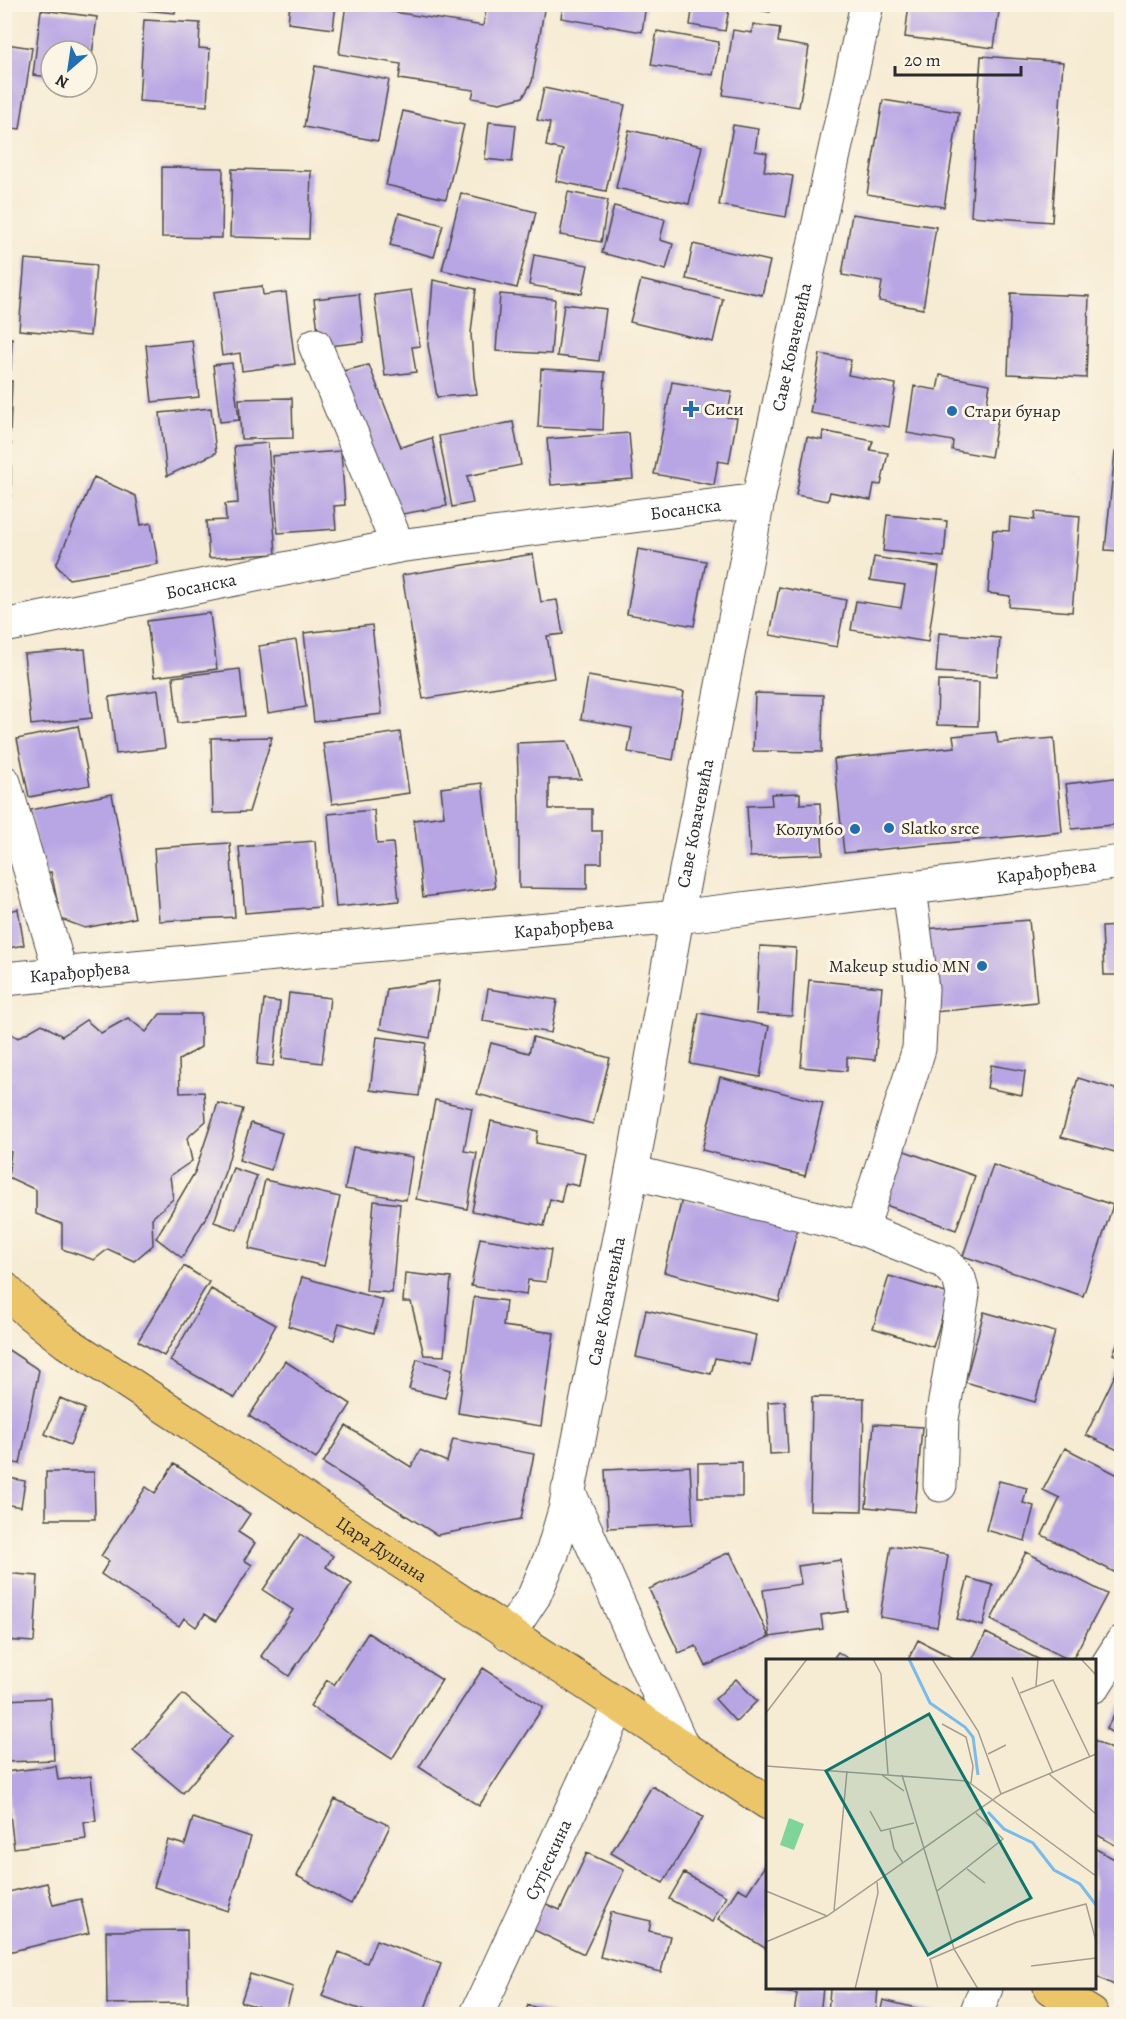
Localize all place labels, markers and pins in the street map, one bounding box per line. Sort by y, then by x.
place label: Сиси [704,397,744,421]
place label: Стари бунар [964,399,1061,423]
marker: Сиси [682,400,700,418]
marker: Стари бунар [945,404,959,418]
place label: Slatko srce [901,816,980,840]
place label: Колумбо [775,817,843,841]
marker: Slatko srce [882,821,896,835]
marker: Колумбо [848,822,862,836]
place label: Makeup studio MN [829,954,970,978]
marker: Makeup studio MN [975,959,989,973]

